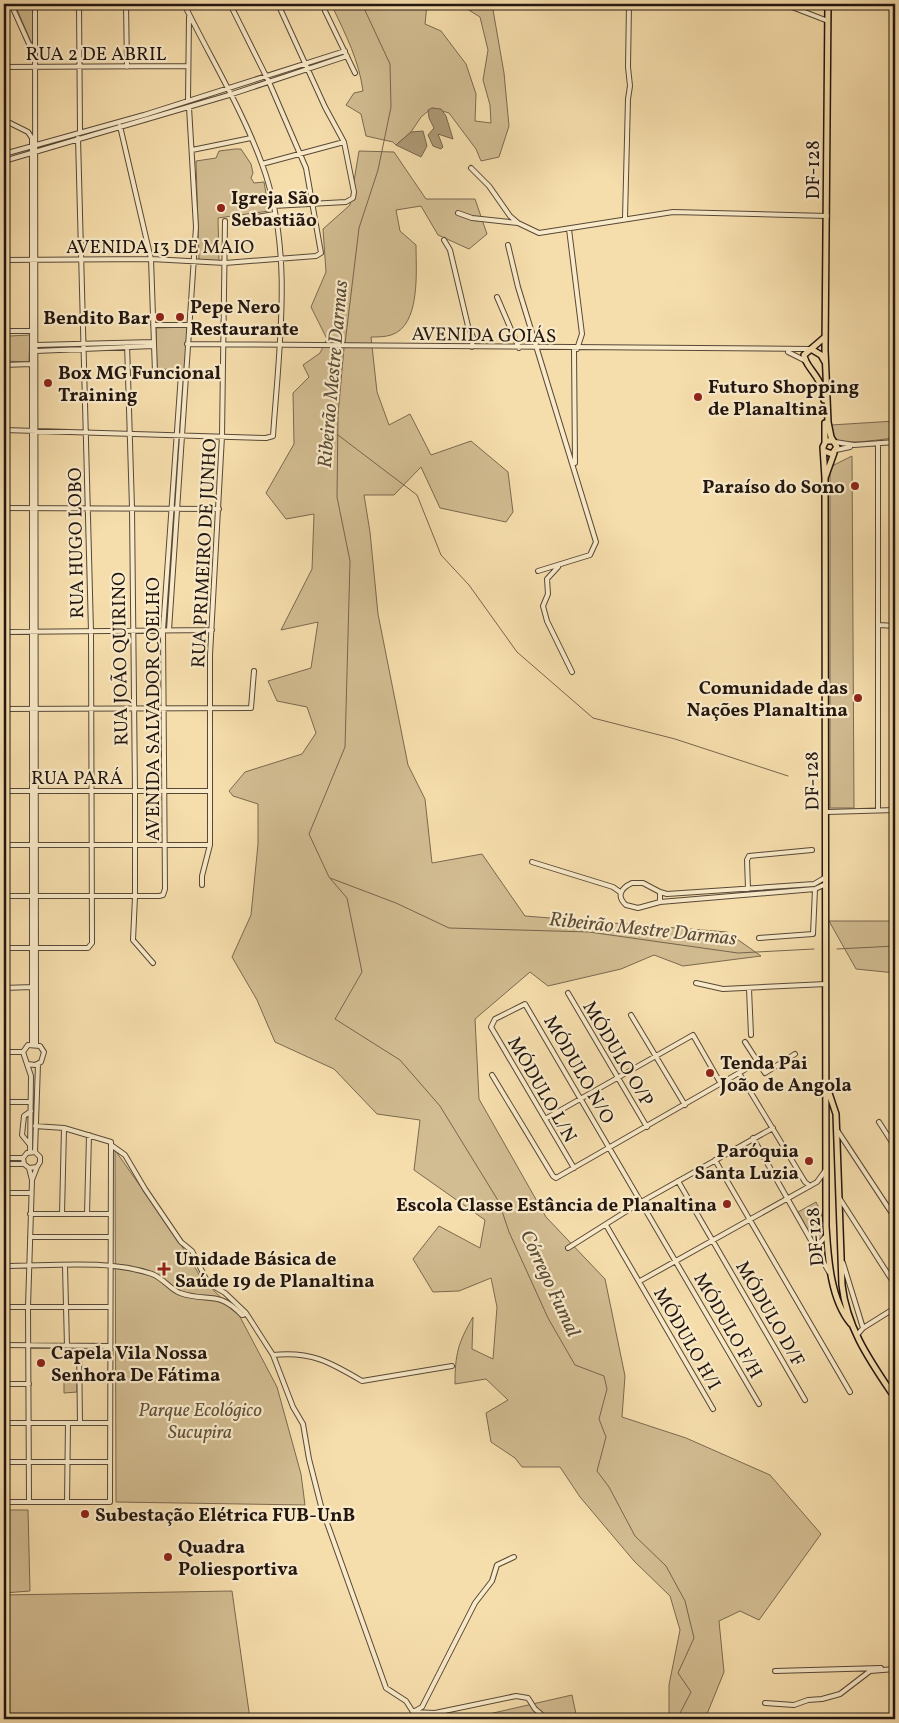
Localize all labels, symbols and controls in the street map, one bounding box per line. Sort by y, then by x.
street label: RUA 2 DE ABRIL [26,42,167,68]
street label: DF-128 [801,140,827,200]
place label: Igreja São Sebastião [231,186,319,234]
marker: Igreja São Sebastião [215,202,227,214]
street label: AVENIDA 13 DE MAIO [66,235,254,261]
water label: Ribeirão Mestre Darmas [312,278,356,469]
place label: Pepe Nero Restaurante [190,295,299,343]
place label: Bendito Bar [43,306,150,332]
marker: Bendito Bar [154,311,166,323]
marker: Pepe Nero Restaurante [174,311,186,323]
street label: AVENIDA GOIÁS [411,322,557,350]
place label: Box MG Funcional Training [58,361,221,409]
place label: Futuro Shopping de Planaltina [708,375,859,423]
marker: Box MG Funcional Training [42,377,54,389]
marker: Futuro Shopping de Planaltina [692,391,704,403]
street label: RUA PRIMEIRO DE JUNHO [186,437,224,669]
street label: RUA HUGO LOBO [63,467,91,619]
place label: Paraíso do Sono [702,475,845,501]
marker: Paraíso do Sono [849,480,861,492]
street label: RUA JOÃO QUIRINO [106,572,136,746]
street label: AVENIDA SALVADOR COELHO [141,577,167,841]
place label: Comunidade das Nações Planaltina [687,676,848,724]
marker: Comunidade das Nações Planaltina [852,692,864,704]
street label: DF-128 [799,751,827,811]
street label: RUA PARÁ [31,766,123,792]
water label: Ribeirão Mestre Darmas [548,906,739,954]
street label: MÓDULO O/P [576,997,659,1111]
street label: MÓDULO N/O [537,1011,620,1129]
street label: MÓDULO L/N [500,1032,582,1148]
place label: Tenda Pai João de Angola [719,1051,852,1099]
marker: Tenda Pai João de Angola [704,1067,716,1079]
place label: Paróquia Santa Luzia [695,1139,799,1187]
marker: Paróquia Santa Luzia [803,1155,815,1167]
place label: Escola Classe Estância de Planaltina [396,1193,717,1219]
marker: Escola Classe Estância de Planaltina [721,1198,733,1210]
street label: DF-128 [800,1206,832,1267]
water label: Córrego Fumal [512,1226,586,1342]
place label: Unidade Básica de Saúde 19 de Planaltina [175,1247,375,1295]
street label: MÓDULO D/F [728,1256,810,1372]
marker: Unidade Básica de Saúde 19 de Planaltina [157,1262,171,1276]
street label: MÓDULO F/H [686,1268,768,1384]
street label: MÓDULO H/I [646,1283,726,1395]
place label: Capela Vila Nossa Senhora De Fátima [51,1341,220,1389]
marker: Capela Vila Nossa Senhora De Fátima [35,1357,47,1369]
park label: Parque Ecológico Sucupira [138,1398,262,1446]
place label: Subestação Elétrica FUB-UnB [95,1503,355,1529]
marker: Subestação Elétrica FUB-UnB [79,1508,91,1520]
place label: Quadra Poliesportiva [178,1535,298,1583]
marker: Quadra Poliesportiva [162,1551,174,1563]

